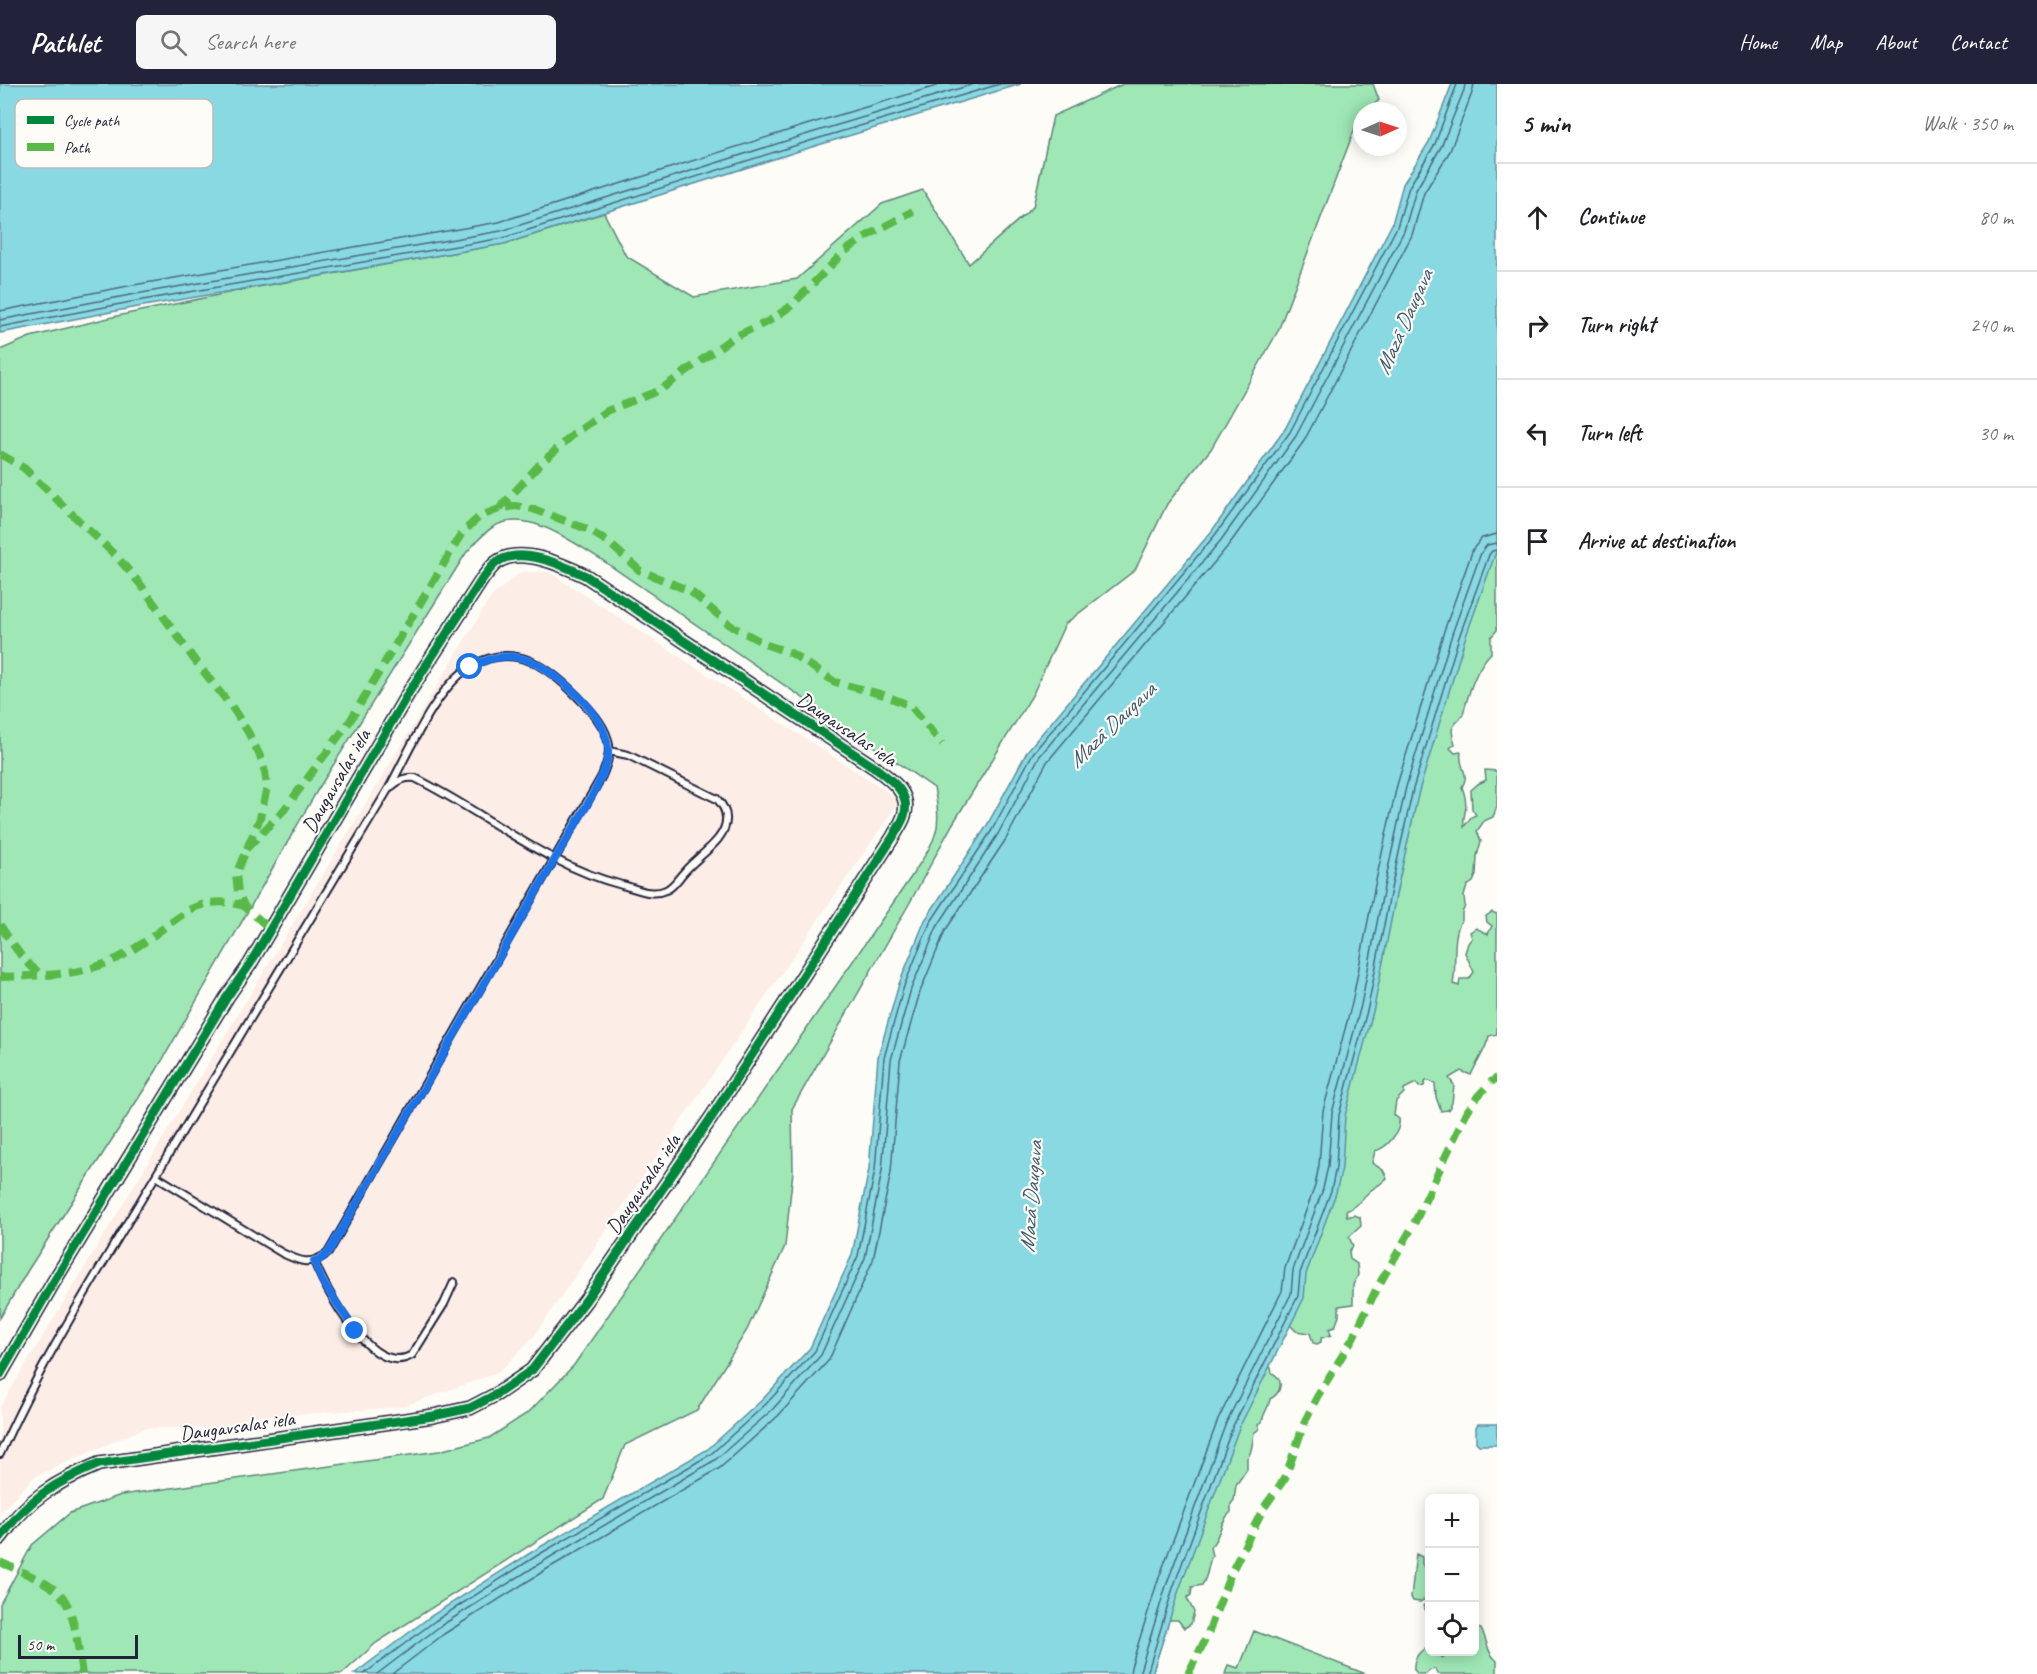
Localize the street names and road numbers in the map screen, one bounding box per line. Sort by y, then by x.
street label: Daugavsalas iela [792,686,903,773]
street label: Daugavsalas iela [296,723,377,837]
street label: Daugavsalas iela [600,1128,687,1239]
street label: Daugavsalas iela [178,1405,297,1447]

